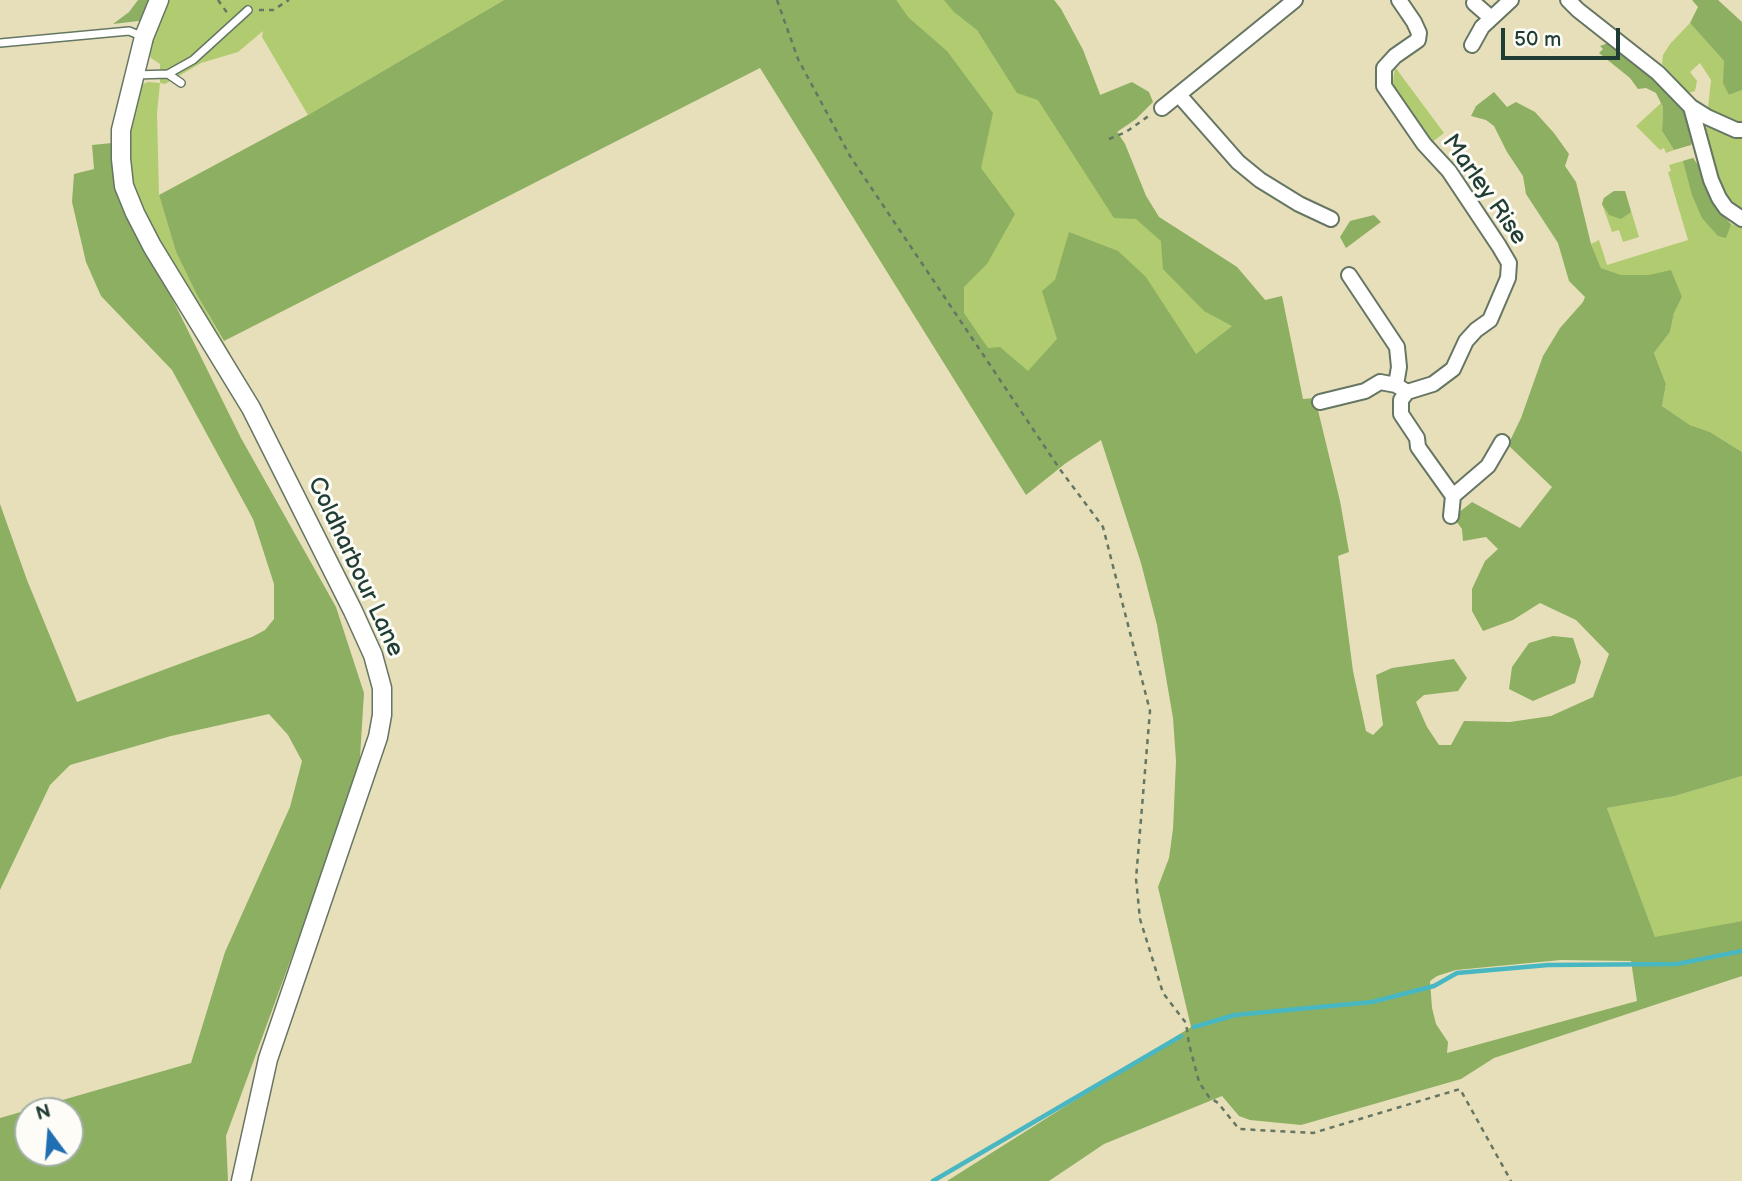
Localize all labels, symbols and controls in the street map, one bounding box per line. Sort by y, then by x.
scale bar [1504,14,1623,58]
text: 50 m [1514,27,1561,52]
street label: Marley Rise [1435,129,1533,251]
street label: Coldharbour Lane [301,473,409,661]
north arrow [14,1097,84,1167]
text: N [34,1100,54,1126]

